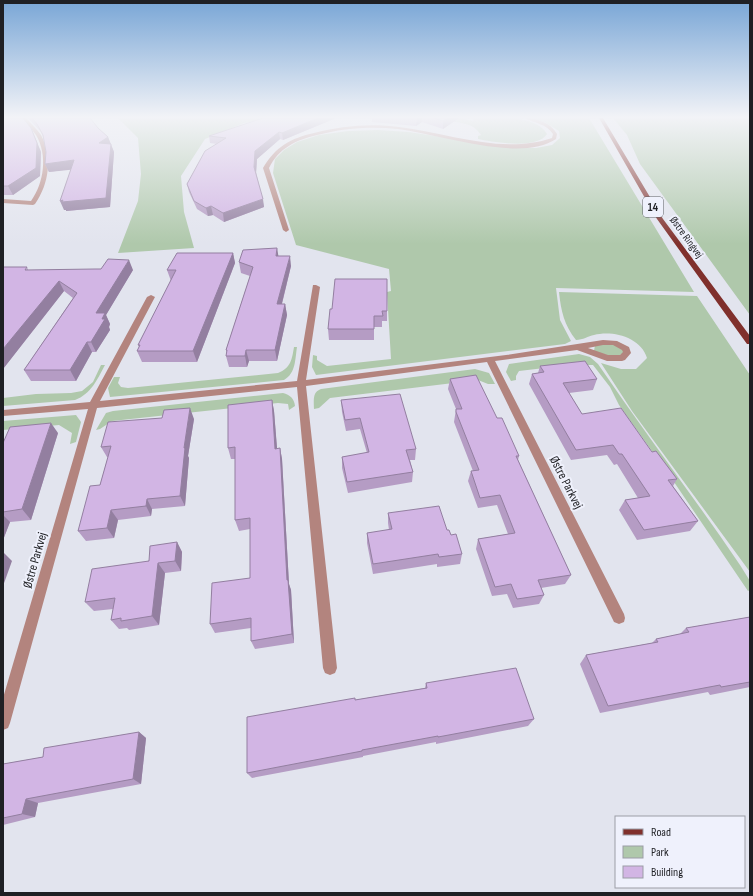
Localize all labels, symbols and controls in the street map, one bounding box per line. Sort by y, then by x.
road number: 14 [643,197,663,217]
street label: Østre Ringvej [667,214,706,261]
street label: Østre Parkvej [546,453,586,512]
street label: Østre Parkvej [19,531,51,590]
legend [615,816,745,888]
text: Road [651,825,671,840]
text: Park [651,845,669,860]
text: Building [651,865,683,880]

